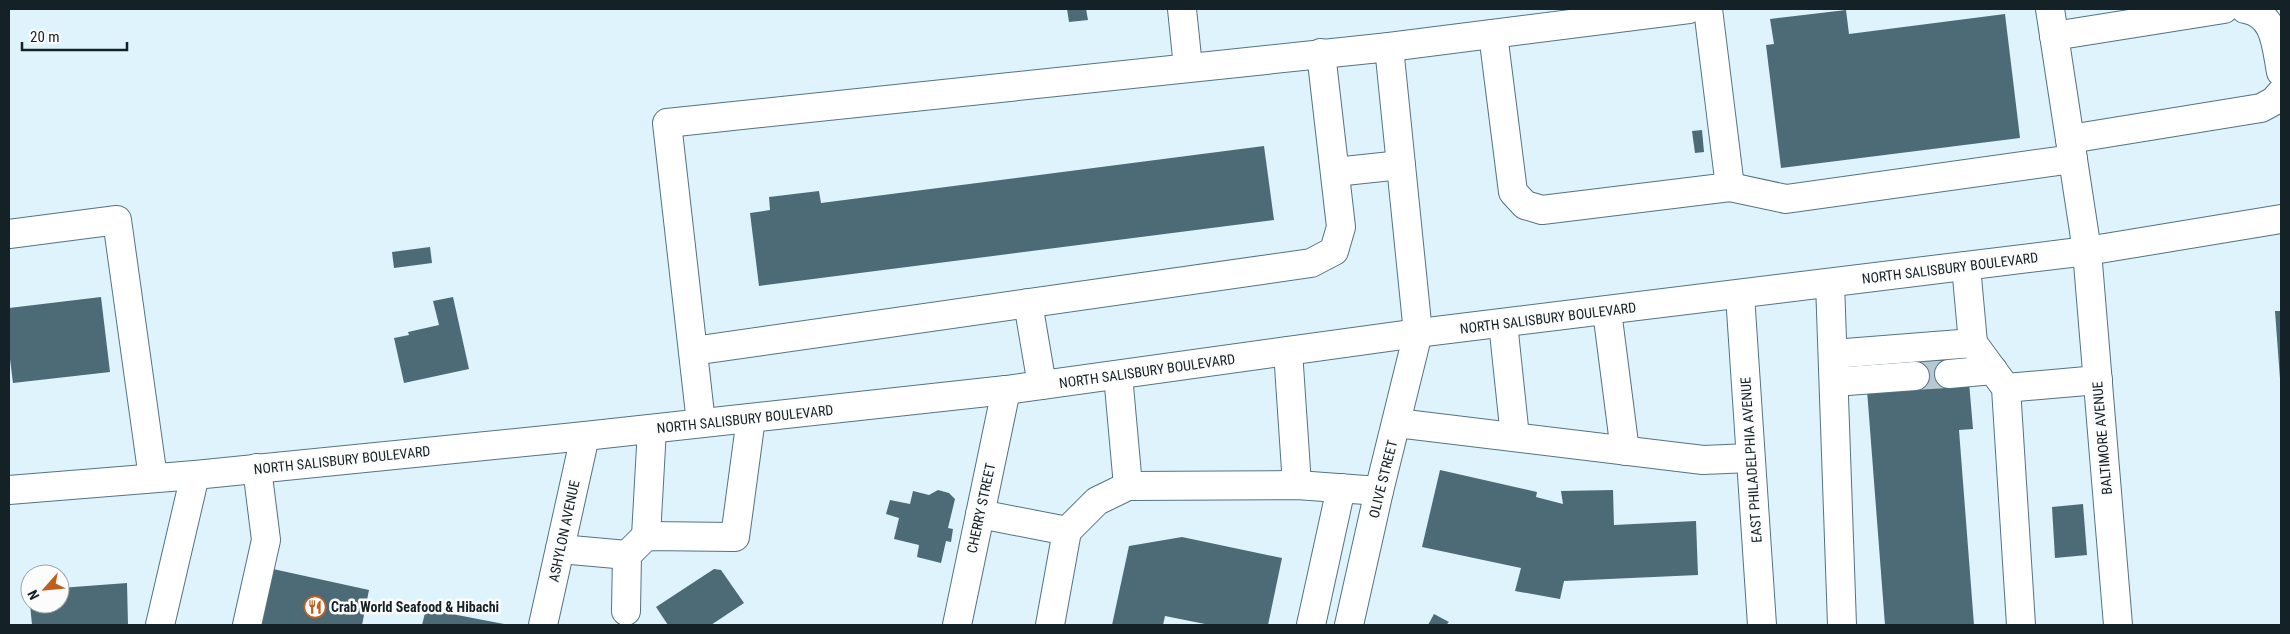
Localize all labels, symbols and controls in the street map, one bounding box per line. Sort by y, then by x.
scale bar [22,20,128,52]
text: 20 m [30,28,60,46]
street label: NORTH SALISBURY BOULEVARD [1861,249,2039,287]
street label: NORTH SALISBURY BOULEVARD [1459,299,1637,337]
street label: NORTH SALISBURY BOULEVARD [1058,351,1236,391]
street label: EAST PHILADELPHIA AVENUE [1737,377,1765,543]
street label: BALTIMORE AVENUE [2089,381,2115,495]
street label: NORTH SALISBURY BOULEVARD [656,402,834,436]
street label: OLIVE STREET [1366,438,1400,520]
street label: NORTH SALISBURY BOULEVARD [253,443,431,477]
street label: CHERRY STREET [964,461,998,555]
street label: ASHYLON AVENUE [545,479,583,583]
north arrow [20,564,70,614]
text: N [24,587,42,602]
restaurant icon: Crab World Seafood & Hibachi [303,595,327,619]
place label: Crab World Seafood & Hibachi [331,599,499,615]

